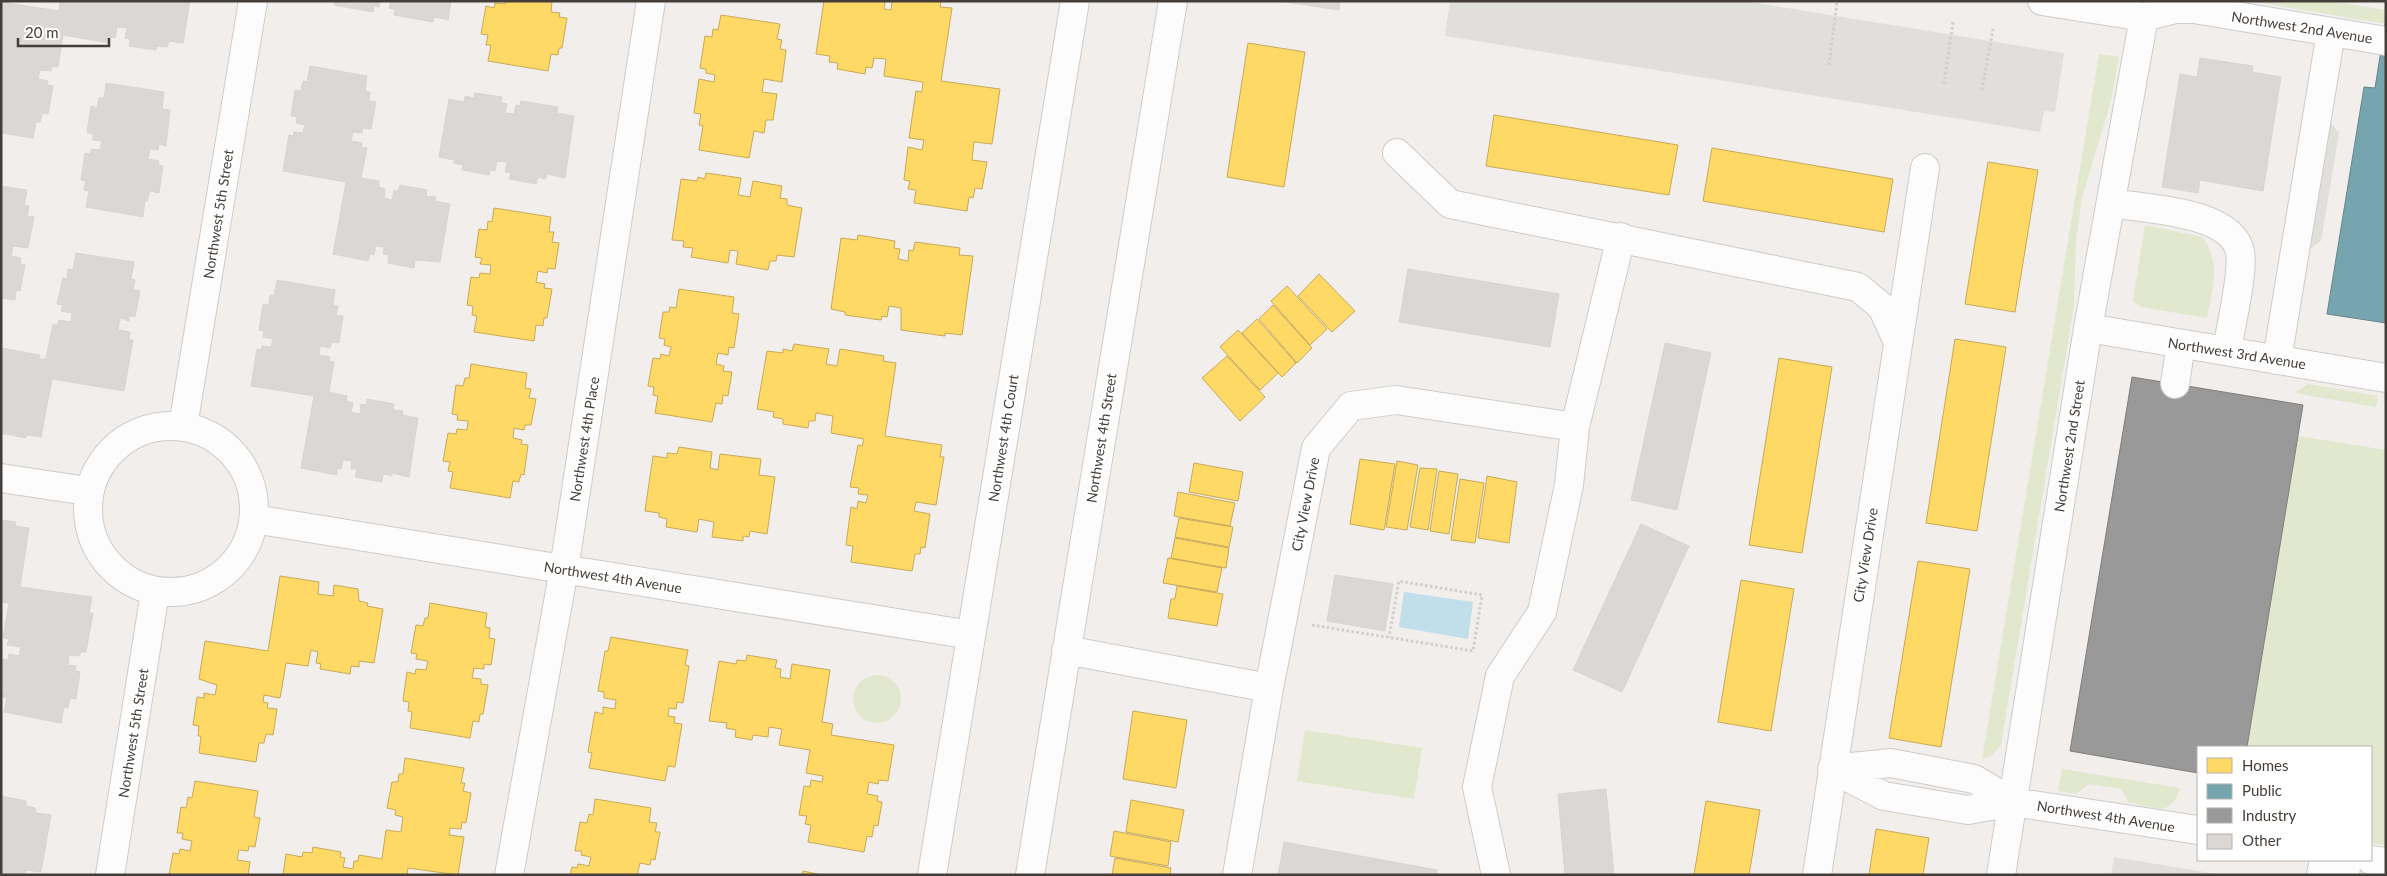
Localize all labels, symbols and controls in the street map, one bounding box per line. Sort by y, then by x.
street label: Northwest 2nd Avenue [2230,7,2374,47]
scale bar [18,15,109,47]
text: 20 m [25,23,59,41]
street label: Northwest 5th Street [199,148,237,280]
street label: Northwest 3rd Avenue [2167,334,2307,372]
street label: Northwest 4th Street [1082,372,1120,504]
street label: Northwest 4th Court [985,373,1021,503]
street label: Northwest 4th Place [566,375,602,503]
street label: Northwest 2nd Street [2050,379,2088,513]
street label: City View Drive [1288,455,1322,553]
street label: City View Drive [1849,507,1881,603]
street label: Northwest 4th Avenue [543,558,683,596]
street label: Northwest 5th Street [114,667,152,799]
legend [2197,746,2372,861]
text: Homes [2242,756,2288,774]
text: Public [2242,781,2282,799]
street label: Northwest 4th Avenue [2036,797,2176,835]
text: Industry [2242,806,2297,824]
text: Other [2242,831,2282,849]

